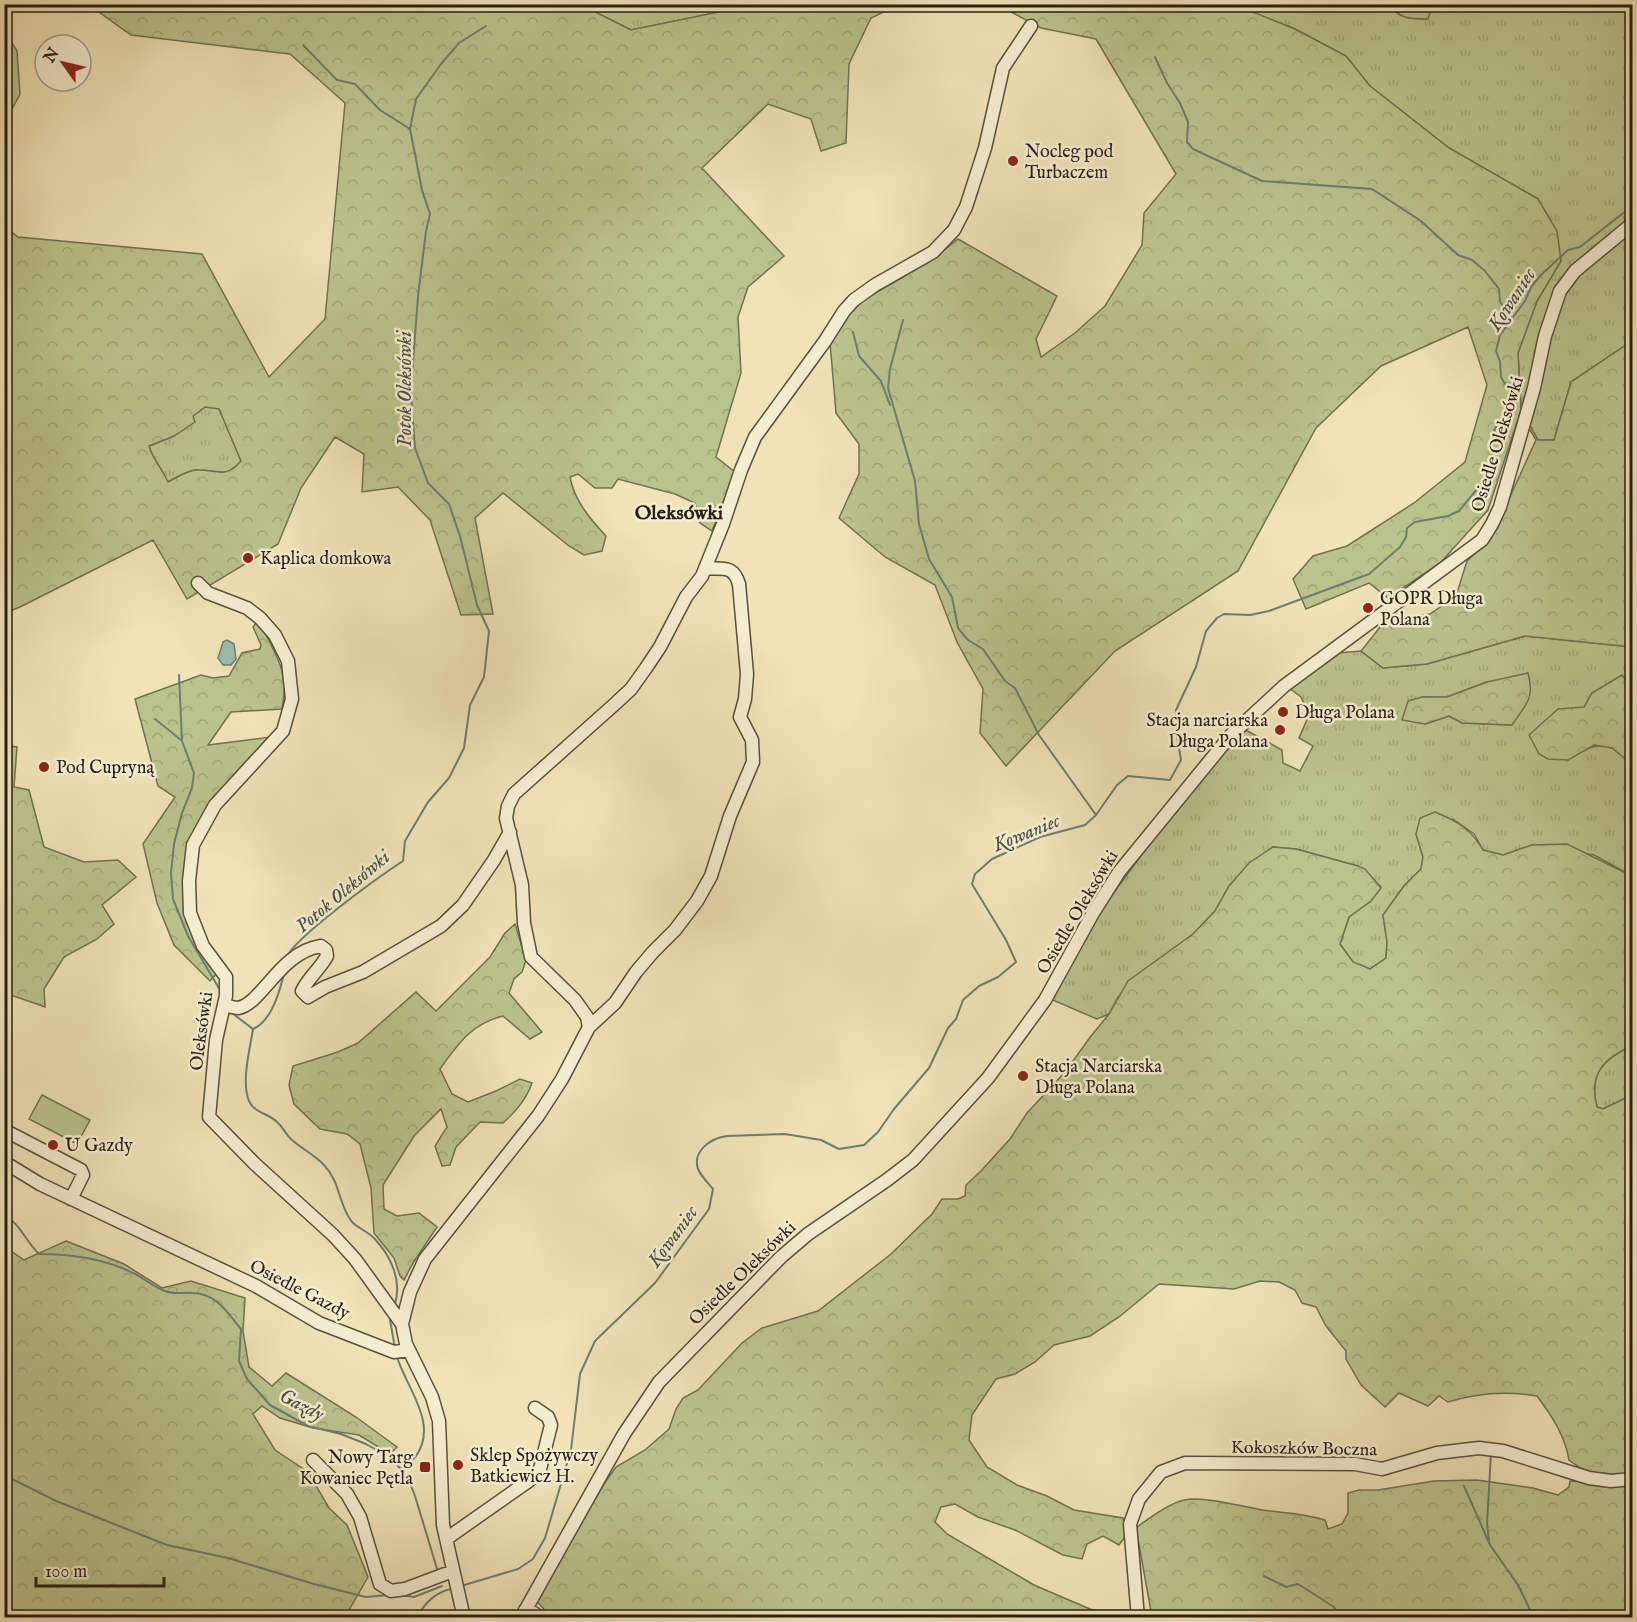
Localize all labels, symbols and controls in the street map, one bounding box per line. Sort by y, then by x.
north arrow [33,33,93,93]
text: N [40,44,64,68]
place label: Nocleg pod Turbaczem [1025,141,1114,185]
marker: Nocleg pod Turbaczem [1006,154,1020,168]
water label: Kowaniec [1482,263,1542,337]
water label: Potok Oleksówki [393,330,418,447]
street label: Osiedle Oleksówki [1467,374,1530,515]
district label: Oleksówki [635,501,724,526]
place label: Kaplica domkowa [260,548,392,571]
marker: Kaplica domkowa [241,551,255,565]
place label: GOPR Długa Polana [1380,588,1483,632]
marker: GOPR Długa Polana [1361,601,1375,615]
place label: Długa Polana [1295,702,1395,725]
marker: Długa Polana [1276,705,1290,719]
place label: Stacja narciarska Długa Polana [1146,710,1268,754]
marker: Stacja narciarska Długa Polana [1273,723,1287,737]
place label: Pod Cupryną [56,757,155,780]
marker: Pod Cupryną [37,760,51,774]
water label: Kowaniec [988,808,1065,858]
water label: Potok Oleksówki [291,845,396,939]
street label: Osiedle Oleksówki [1032,846,1124,979]
street label: Oleksówki [186,990,219,1072]
place label: Stacja Narciarska Długa Polana [1035,1056,1162,1100]
marker: Stacja Narciarska Długa Polana [1016,1069,1030,1083]
place label: U Gazdy [65,1135,133,1158]
marker: U Gazdy [46,1138,60,1152]
water label: Kowaniec [642,1200,705,1273]
street label: Osiedle Oleksówki [685,1217,802,1331]
street label: Osiedle Gazdy [245,1255,354,1326]
water label: Gazdy [275,1384,328,1427]
street label: Kokoszków Boczna [1231,1437,1377,1462]
place label: Sklep Spożywczy Batkiewicz H. [470,1445,598,1489]
place label: Nowy Targ Kowaniec Pętla [299,1447,413,1491]
marker: Sklep Spożywczy Batkiewicz H. [451,1458,465,1472]
marker: Nowy Targ Kowaniec Pętla [418,1460,432,1474]
scale bar [36,1550,164,1588]
text: 100 m [45,1561,87,1584]

